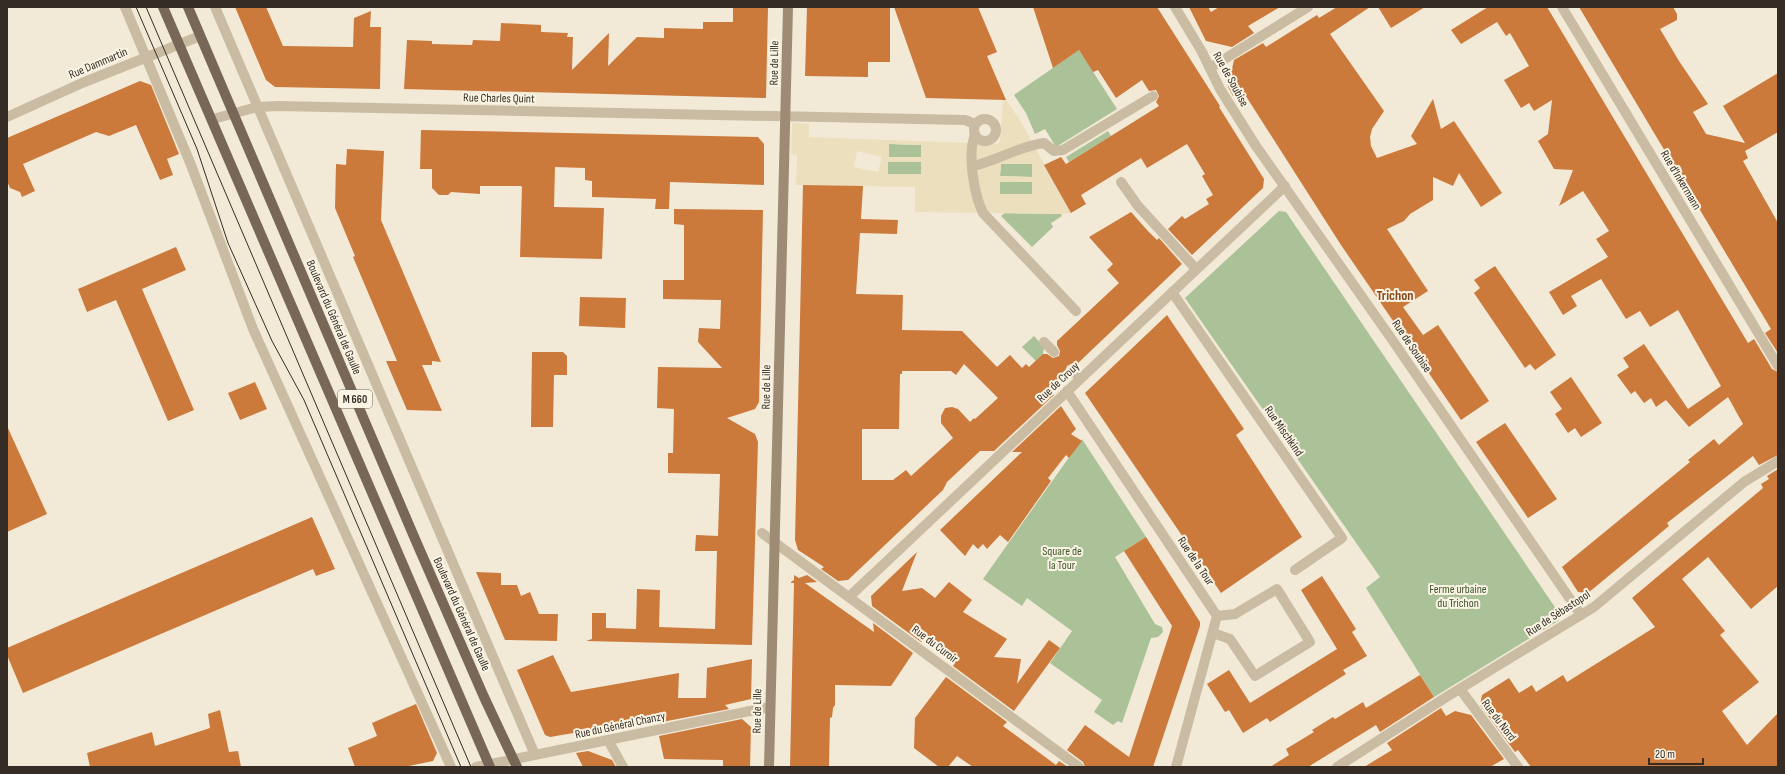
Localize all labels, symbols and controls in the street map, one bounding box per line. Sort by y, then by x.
street label: Rue de Lille [767,40,782,86]
street label: Rue Dammartin [67,44,130,83]
street label: Rue de Soubise [1209,49,1252,109]
street label: Rue Charles Quint [463,90,535,107]
street label: Rue d'Inkermann [1657,148,1704,213]
street label: Boulevard du Général de Gaulle [303,258,365,377]
district label: Trichon [1377,287,1413,304]
street label: Rue de Soubise [1388,317,1435,376]
street label: Rue de Crouy [1034,359,1083,406]
street label: Rue de Lille [759,364,774,410]
road number: M 660 [338,390,372,408]
street label: Rue Mischkind [1261,403,1306,459]
street label: Rue de la Tour [1174,534,1218,589]
park label: Square de la Tour [1042,544,1082,573]
street label: Boulevard du Général de Gaulle [430,555,493,674]
park label: Ferme urbaine du Trichon [1429,582,1487,611]
street label: Rue de Sébastopol [1523,587,1593,640]
street label: Rue du Curoir [909,622,961,667]
street label: Rue de Lille [750,688,765,734]
street label: Rue du Nord [1478,696,1519,744]
street label: Rue du Général Chanzy [574,709,667,742]
scale bar [1649,740,1703,766]
text: 20 m [1655,747,1675,762]

